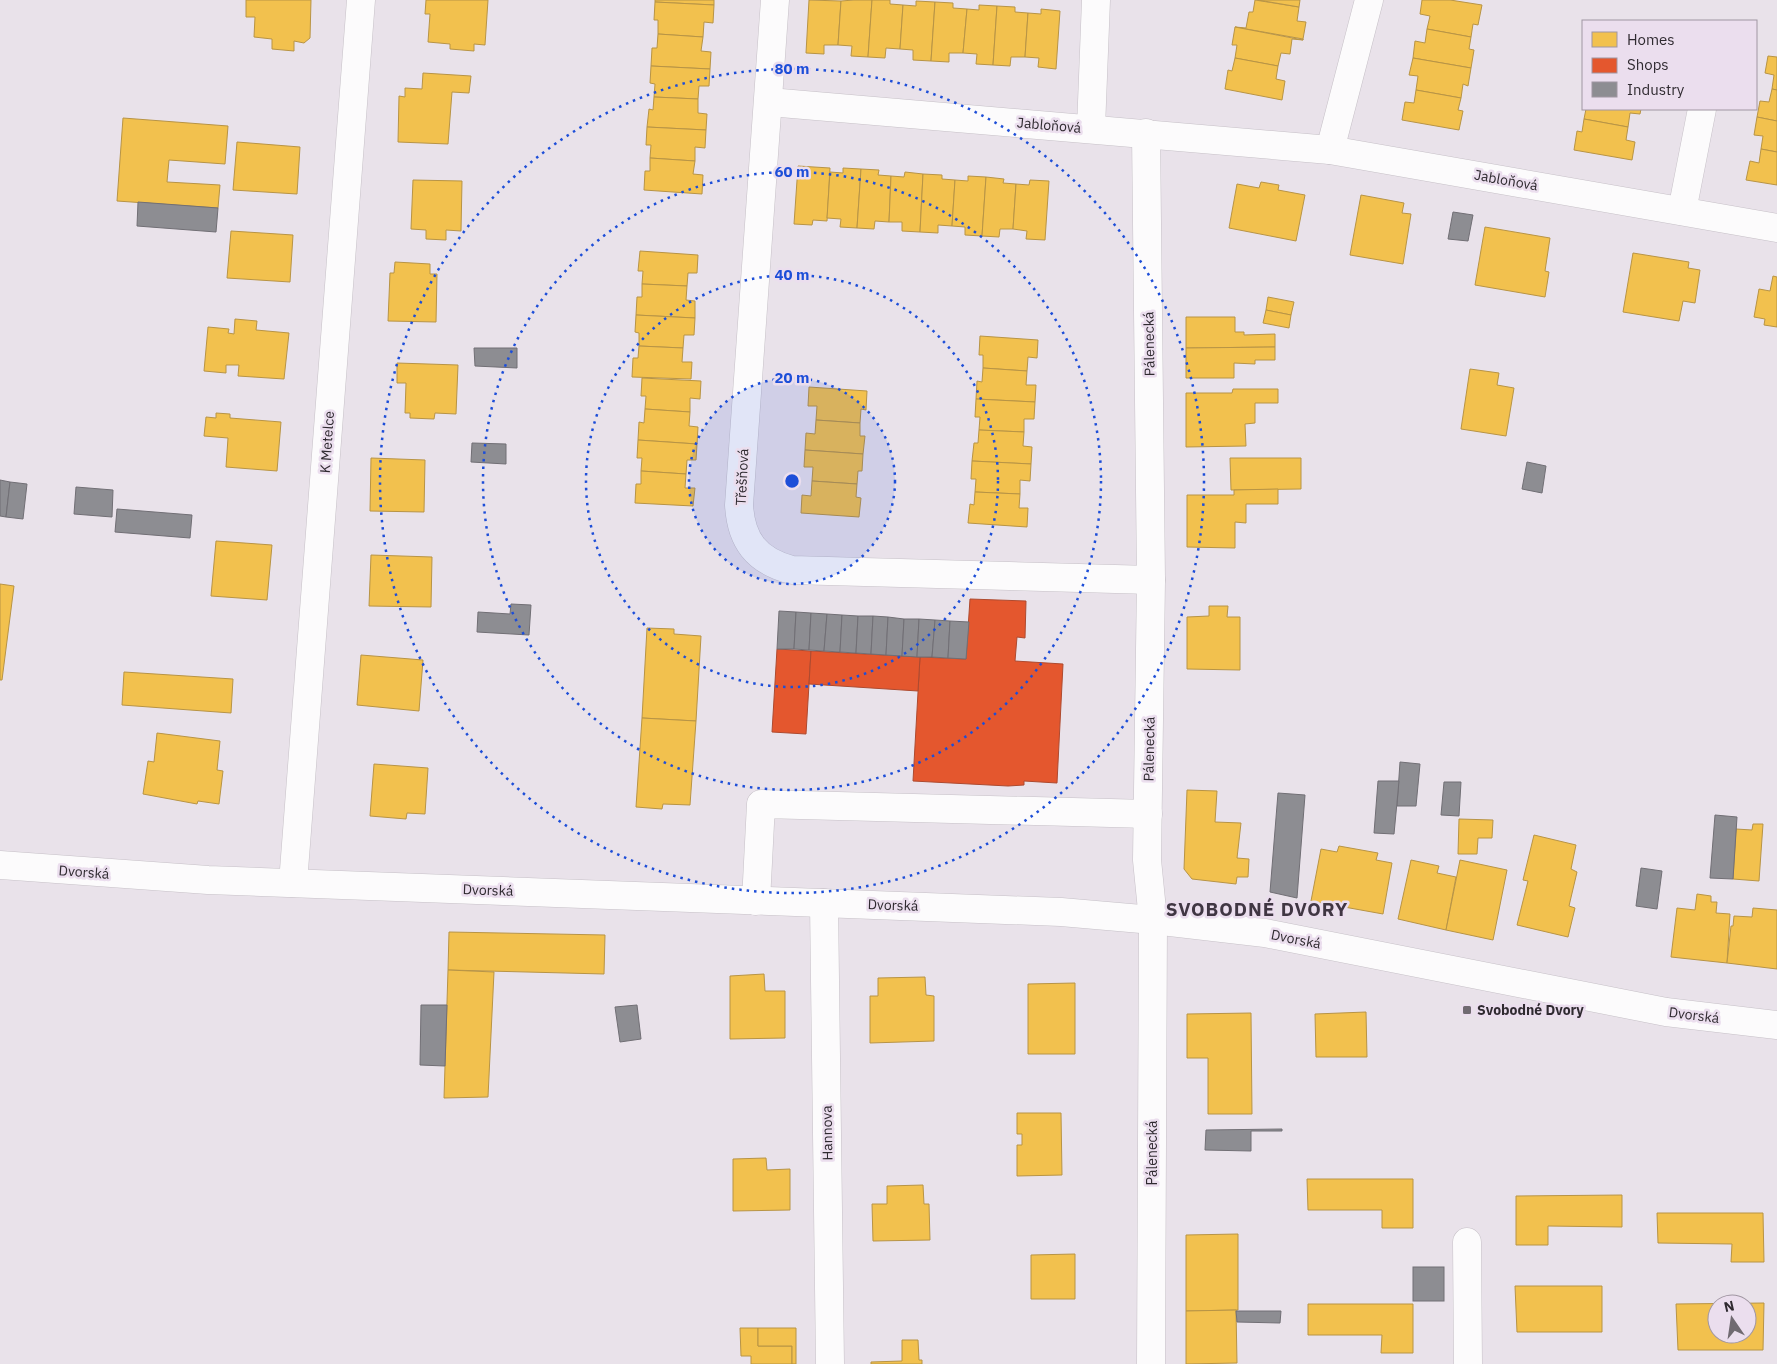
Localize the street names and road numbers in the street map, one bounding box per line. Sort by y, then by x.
street label: Jabloňová [1016,113,1082,137]
street label: Jabloňová [1473,166,1540,195]
street label: Pálenecká [1139,311,1159,377]
street label: K Metelce [316,410,338,474]
street label: Třešňová [732,448,753,506]
street label: Pálenecká [1139,716,1159,782]
street label: Dvorská [58,861,110,883]
street label: Dvorská [462,880,514,900]
street label: Dvorská [867,895,919,915]
street label: Dvorská [1269,925,1323,953]
street label: Dvorská [1668,1003,1721,1027]
street label: Hannova [818,1105,836,1161]
street label: Pálenecká [1143,1120,1161,1185]

